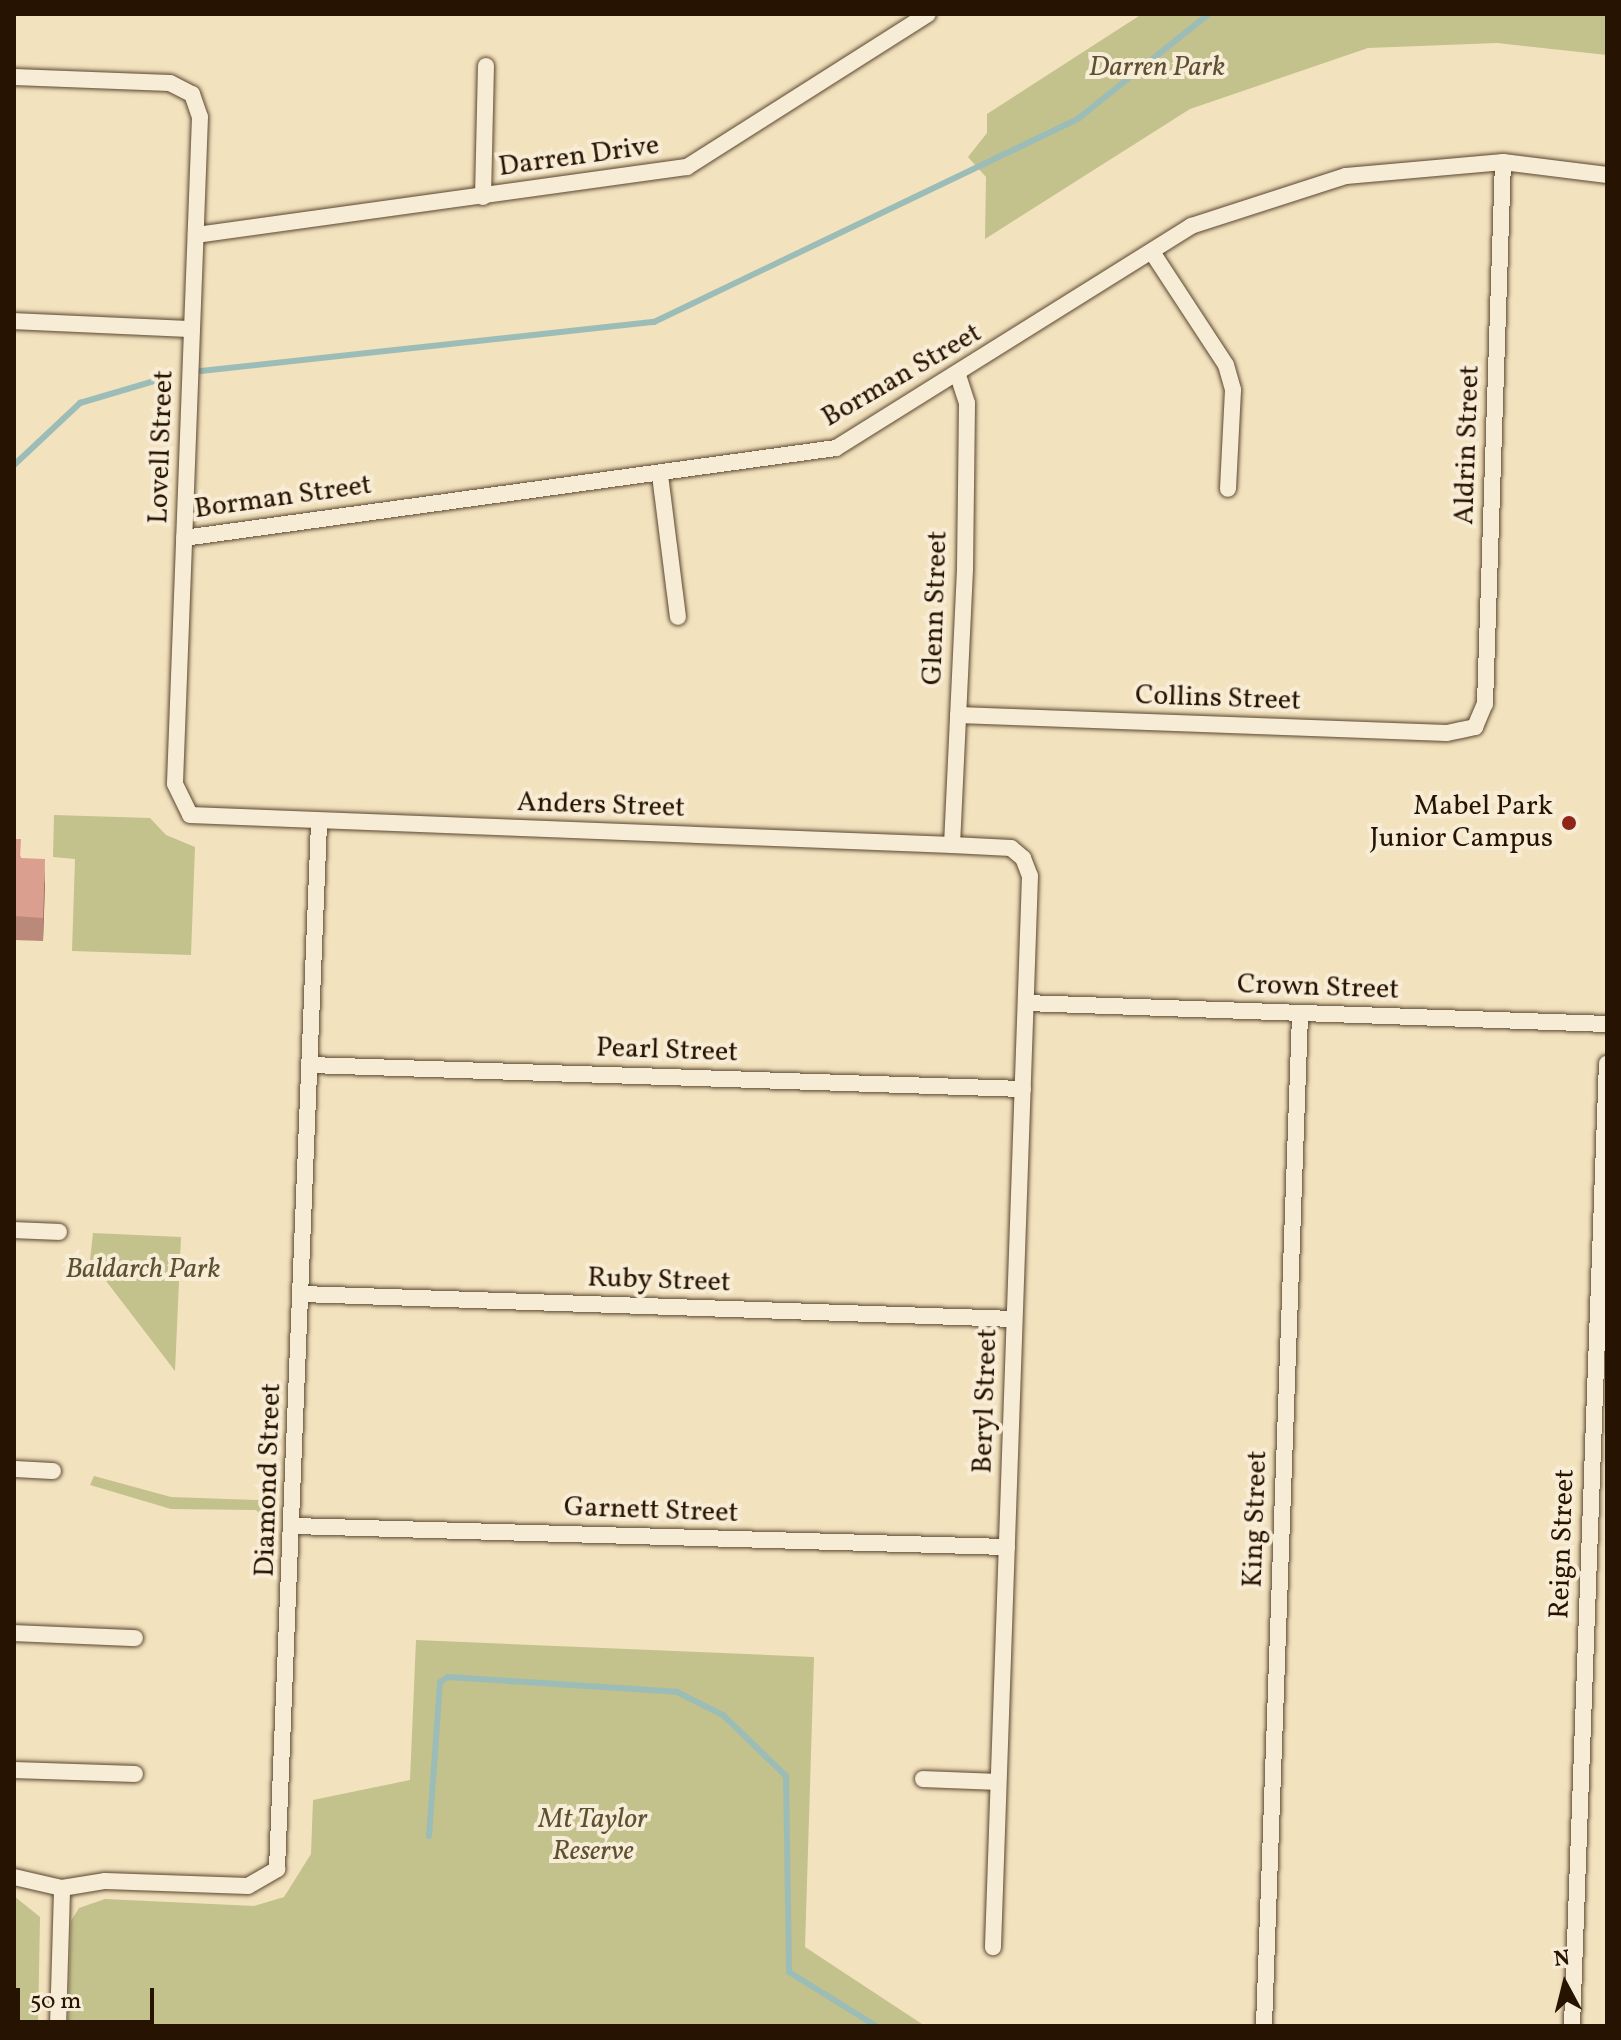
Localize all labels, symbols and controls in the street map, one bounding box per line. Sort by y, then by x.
park label: Darren Park [1089,51,1225,85]
street label: Darren Drive [497,129,661,185]
street label: Borman Street [816,317,988,435]
street label: Aldrin Street [1448,365,1488,525]
street label: Lovell Street [143,370,181,524]
street label: Borman Street [192,469,374,527]
street label: Glenn Street [917,530,955,686]
street label: Collins Street [1135,679,1301,719]
street label: Anders Street [516,786,686,826]
place label: Mabel Park Junior Campus [1370,790,1553,856]
marker: Mabel Park Junior Campus [1560,814,1578,832]
street label: Crown Street [1236,968,1400,1008]
street label: Pearl Street [595,1032,739,1070]
park label: Baldarch Park [66,1253,220,1287]
street label: Ruby Street [586,1262,732,1300]
street label: Beryl Street [967,1328,1005,1474]
street label: Diamond Street [249,1382,289,1578]
street label: King Street [1237,1450,1275,1588]
street label: Reign Street [1544,1468,1582,1620]
street label: Garnett Street [563,1491,739,1531]
park label: Mt Taylor Reserve [539,1803,647,1869]
text: N [1552,1943,1572,1976]
north arrow [1525,1944,1605,2024]
scale bar [20,1972,158,2022]
text: 50 m [30,1985,82,2019]

